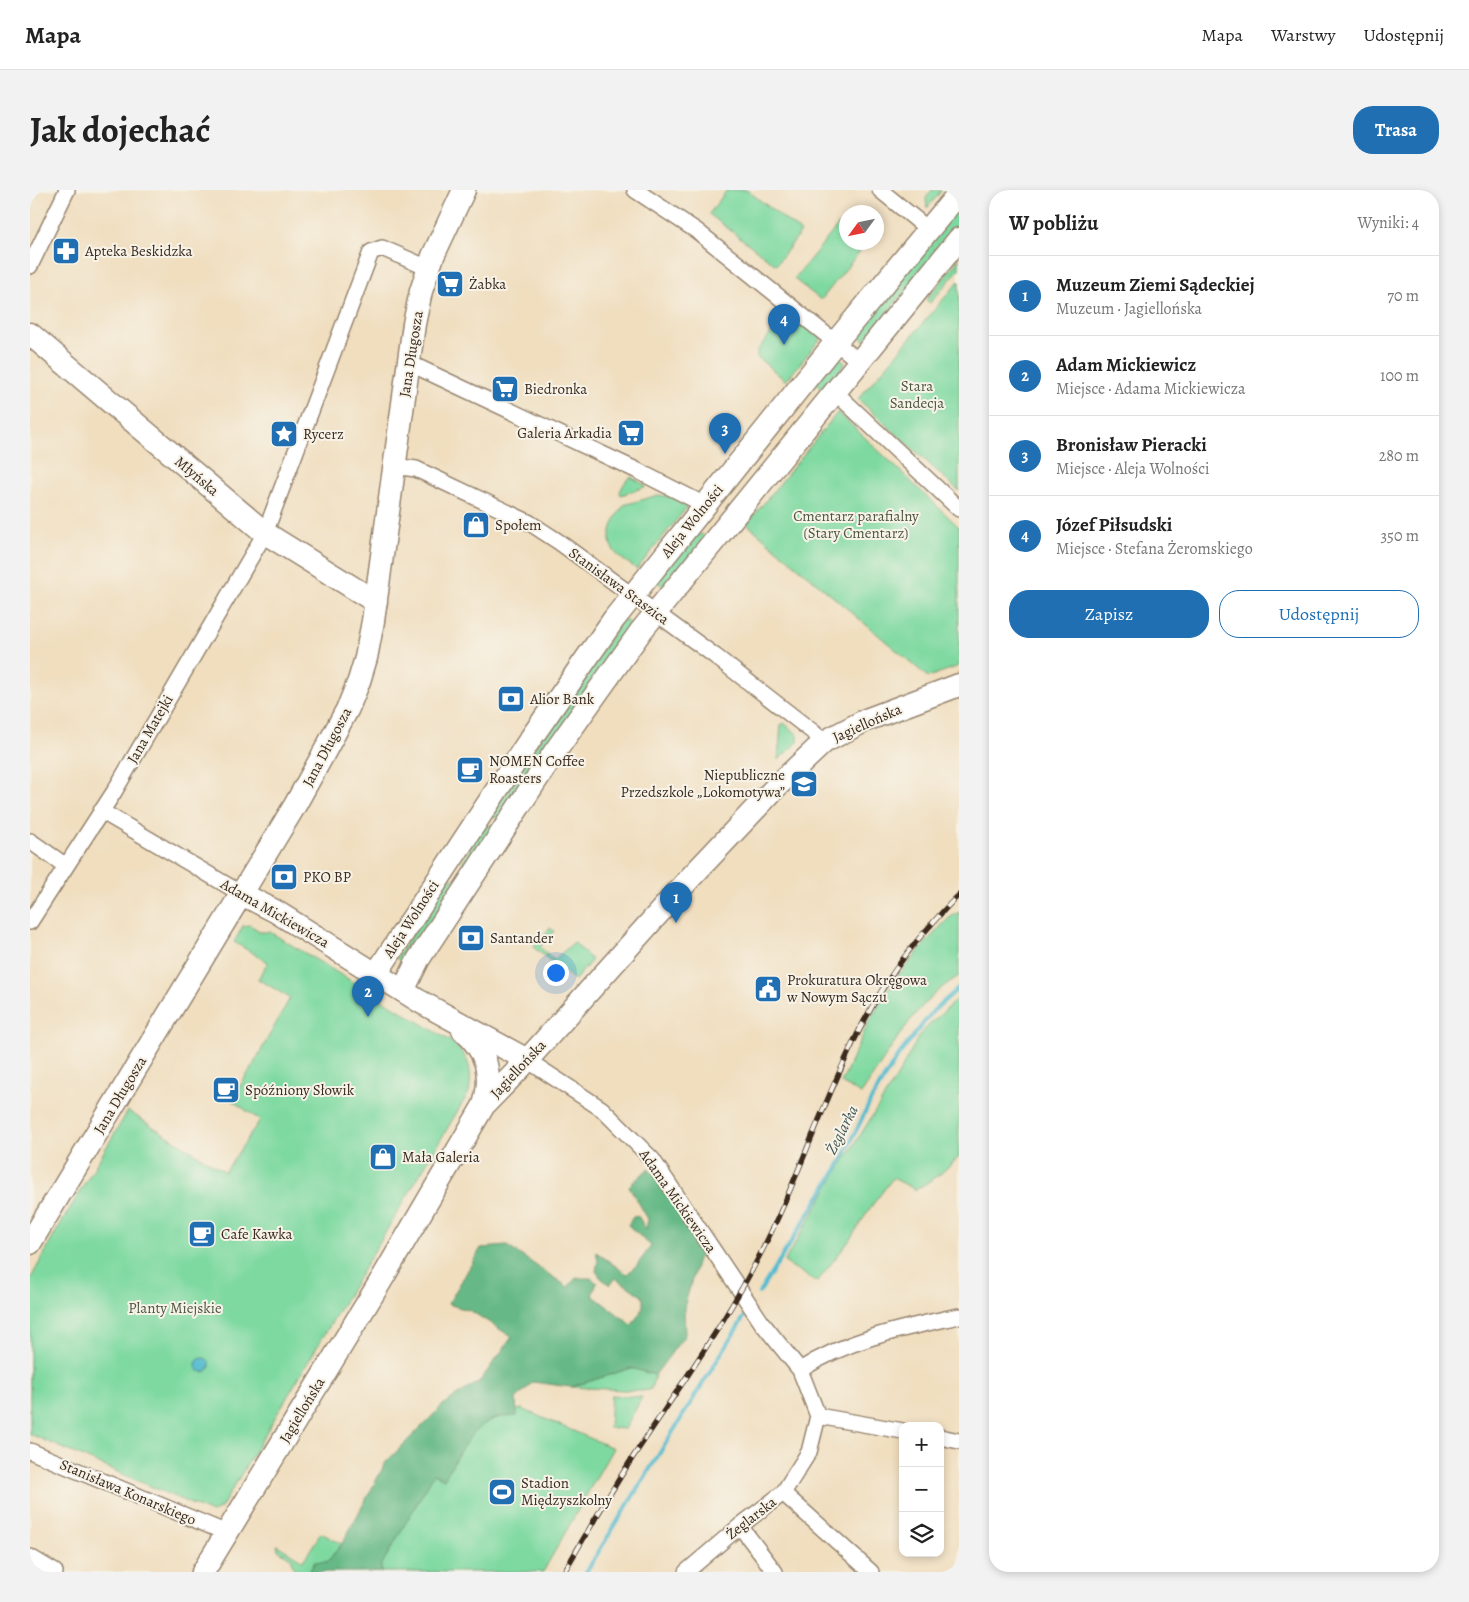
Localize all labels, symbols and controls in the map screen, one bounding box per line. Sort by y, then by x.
text: Mapa [25,19,81,51]
text: Mapa [1202,23,1243,47]
text: Warstwy [1271,23,1335,47]
text: Udostępnij [1363,23,1444,47]
text: Jak dojechać [30,106,210,154]
button: Trasa [1353,106,1439,154]
north arrow [839,205,884,250]
text: W pobliżu [1009,209,1098,237]
text: Wyniki: 4 [1357,212,1419,234]
pharmacy icon: Apteka Beskidzka [51,236,81,266]
place label: Apteka Beskidzka [84,241,193,261]
supermarket icon: Żabka [435,269,465,299]
text: Muzeum Ziemi Sądeckiej [1056,272,1255,298]
place label: Żabka [469,274,506,294]
text: 1 [1022,285,1028,307]
text: 70 m [1387,285,1419,307]
text: Muzeum · Jagiellońska [1056,298,1202,320]
pin: 4 [768,304,800,345]
street label: Jana Długosza [394,309,428,399]
text: Adam Mickiewicz [1056,352,1196,378]
text: 2 [1021,365,1029,387]
text: 100 m [1380,365,1419,387]
supermarket icon: Biedronka [490,374,520,404]
park label: Stara Sandecja [890,376,944,413]
text: Miejsce · Adama Mickiewicza [1056,378,1246,400]
place label: Biedronka [524,379,587,399]
pin: 3 [709,413,741,454]
supermarket icon: Galeria Arkadia [616,418,646,448]
place icon: Rycerz [269,419,299,449]
place label: Galeria Arkadia [517,423,612,443]
place label: Rycerz [303,424,344,444]
text: Bronisław Pieracki [1056,432,1207,458]
text: 3 [1022,445,1028,467]
text: 280 m [1379,445,1419,467]
street label: Młyńska [171,452,223,500]
text: Miejsce · Aleja Wolności [1056,458,1210,480]
street label: Aleja Wolności [656,480,728,563]
park label: Cmentarz parafialny (Stary Cmentarz) [793,506,919,543]
shop icon: Społem [461,510,491,540]
text: Józef Piłsudski [1056,512,1172,538]
place label: Społem [495,515,542,535]
text: 4 [1021,525,1029,547]
text: 350 m [1380,525,1419,547]
text: Miejsce · Stefana Żeromskiego [1056,538,1253,560]
street label: Stanisława Staszica [565,543,673,629]
button: Zapisz [1009,590,1209,638]
button: Udostępnij [1219,590,1419,638]
bank icon: Alior Bank [496,684,526,714]
place label: Alior Bank [529,689,595,709]
street label: Jana Matejki [122,691,178,767]
street label: Jagiellońska [829,699,905,747]
street label: Jana Długosza [298,704,356,790]
place label: NOMEN Coffee Roasters [489,751,585,788]
cafe icon: NOMEN Coffee Roasters [455,755,485,785]
place label: Niepubliczne Przedszkole „Lokomotywa” [621,765,785,802]
school or university icon: Niepubliczne Przedszkole „Lokomotywa” [789,769,819,799]
bank icon: PKO BP [269,862,299,892]
place label: PKO BP [303,867,351,887]
street label: Adama Mickiewicza [216,873,333,952]
street label: Aleja Wolności [378,876,444,963]
pin: 1 [660,882,692,923]
bank icon: Santander [456,923,486,953]
place label: Santander [490,928,554,948]
your location [543,960,569,986]
place label: Prokuratura Okręgowa w Nowym Sączu [786,970,927,1007]
public building icon: Prokuratura Okręgowa w Nowym Sączu [753,974,783,1004]
pin: 2 [352,976,384,1017]
street label: Jagiellońska [486,1035,550,1103]
street label: Jana Długosza [89,1052,151,1138]
cafe icon: Spóźniony Słowik [211,1075,241,1105]
place label: Spóźniony Słowik [245,1080,355,1100]
water label: Żeglarka [820,1101,864,1158]
shop icon: Mała Galeria [368,1142,398,1172]
street label: Adama Mickiewicza [634,1144,721,1257]
place label: Mała Galeria [402,1147,480,1167]
cafe icon: Cafe Kawka [187,1219,217,1249]
place label: Cafe Kawka [221,1224,292,1244]
park label: Planty Miejskie [128,1298,222,1318]
street label: Jagiellońska [275,1373,329,1447]
map controls [899,1422,944,1557]
button: + [899,1422,944,1467]
street label: Stanisława Konarskiego [57,1454,199,1530]
button: − [899,1467,944,1512]
place label: Stadion Międzyszkolny [521,1473,612,1510]
sports icon: Stadion Międzyszkolny [487,1477,517,1507]
street label: Żeglarska [722,1492,780,1544]
button: layers [899,1512,944,1557]

